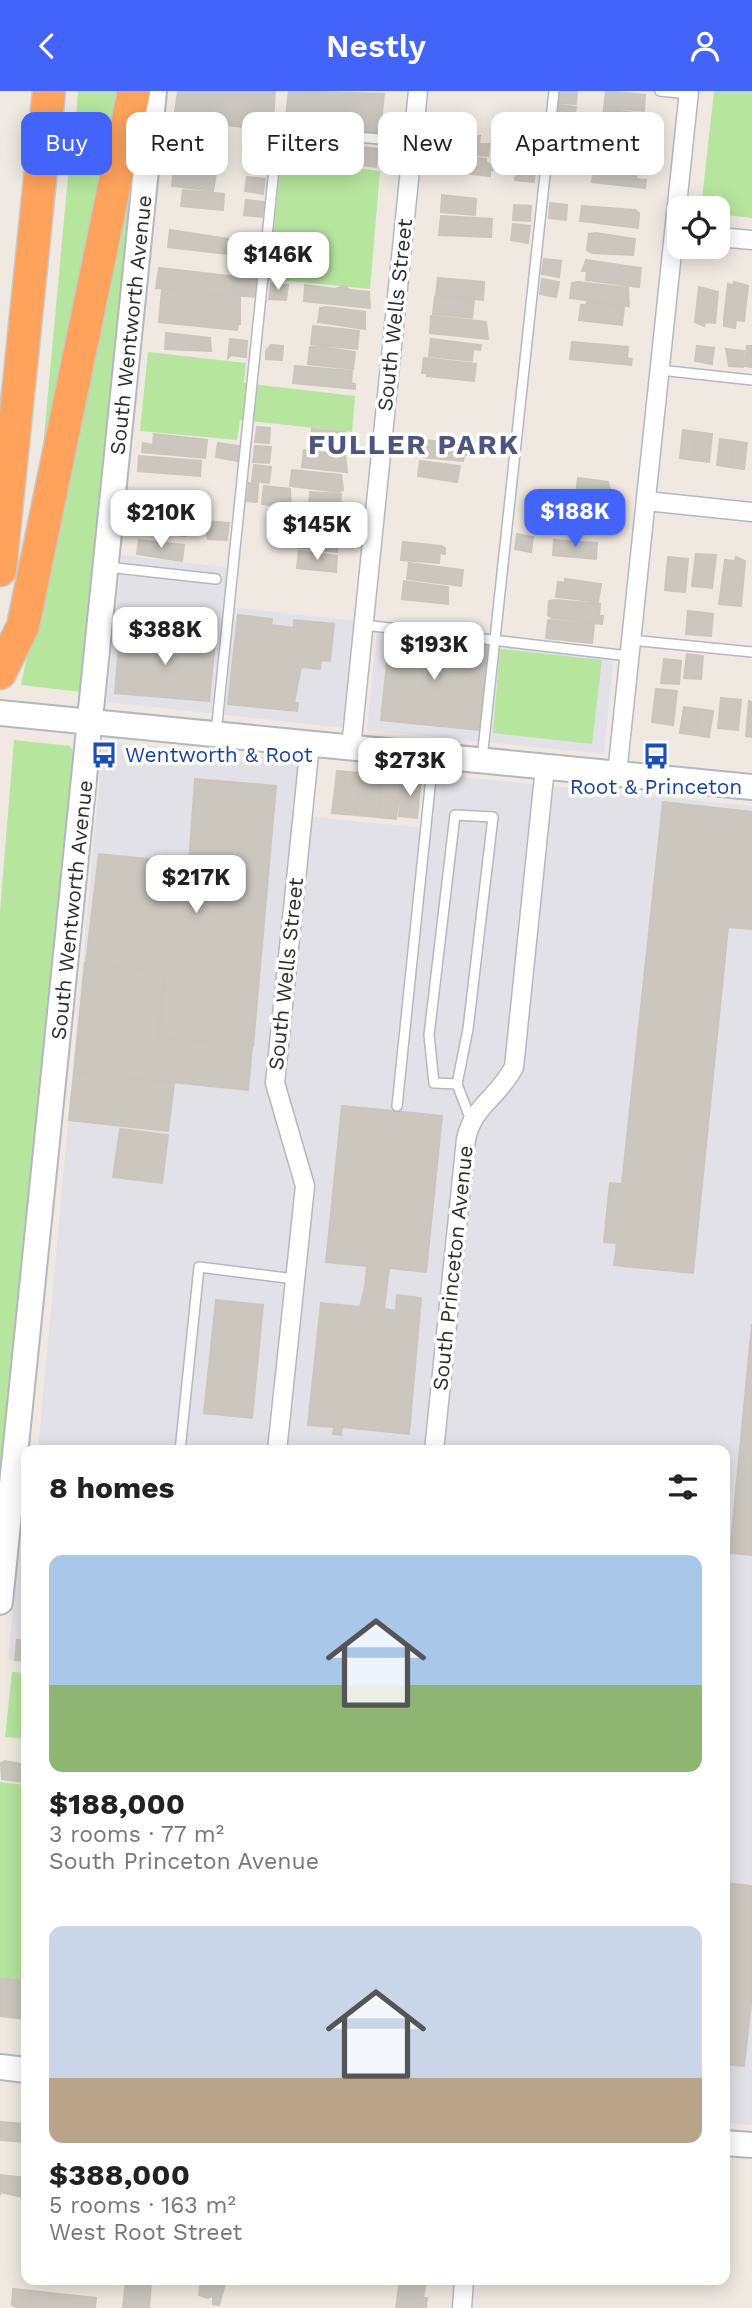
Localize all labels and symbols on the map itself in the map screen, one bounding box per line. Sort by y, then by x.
street label: South Wentworth Avenue [104,194,157,456]
street label: South Wells Street [372,217,417,412]
pin: $146K [229,233,327,292]
district label: FULLER PARK [308,428,520,461]
pin: $188K [526,489,624,549]
pin: $210K [112,491,210,550]
pin: $145K [268,503,366,562]
pin: $388K [116,607,214,667]
pin: $193K [385,623,483,682]
pin: $273K [361,739,459,798]
bus stop icon: Wentworth & Root [89,740,119,770]
bus stop icon: Root & Princeton [641,741,671,771]
place label: Wentworth & Root [125,742,313,767]
place label: Root & Princeton [570,774,742,799]
street label: South Wentworth Avenue [45,779,98,1041]
pin: $217K [147,855,245,915]
street label: South Wells Street [263,876,308,1071]
street label: South Princeton Avenue [427,1144,478,1392]

